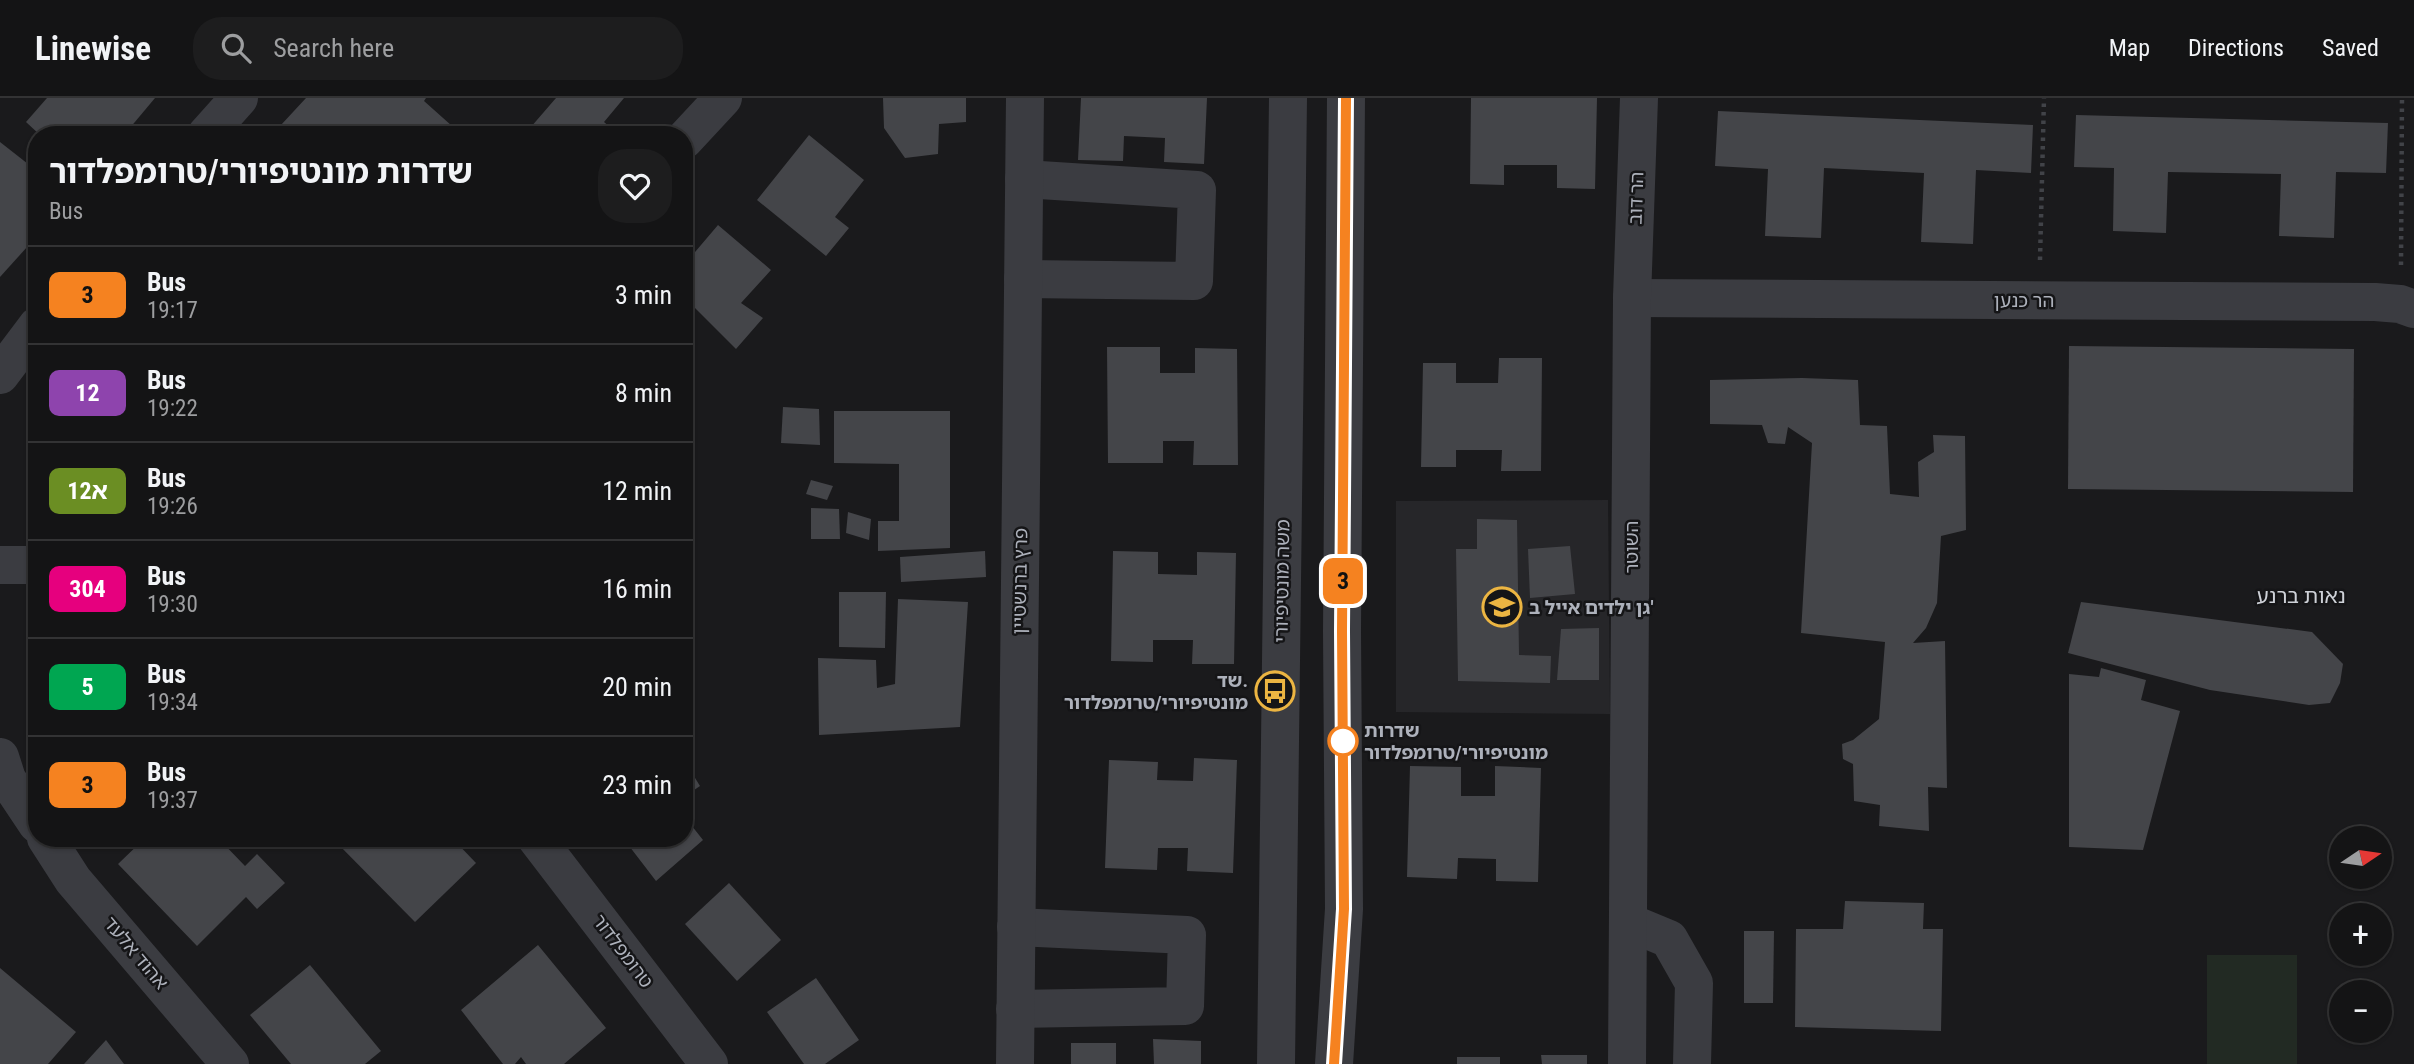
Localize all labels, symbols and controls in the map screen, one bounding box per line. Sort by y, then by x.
search box [193,17,683,80]
text: Linewise [35,29,151,68]
icon: search [217,29,255,67]
text: Search here [273,33,394,63]
text: Map [2109,34,2150,62]
text: Directions [2188,34,2284,62]
text: Saved [2322,34,2379,62]
button: heart [598,149,672,223]
text: שדרות מונטיפיורי/טרומפלדור [49,152,473,191]
street label: הר דוב [1624,171,1648,225]
text: Bus [49,198,83,225]
text: Bus [147,267,186,297]
text: 3 min [615,280,672,310]
text: 3 [81,281,94,309]
street label: הר כנען [1994,289,2054,312]
text: 19:17 [147,297,198,324]
text: Bus [147,365,186,395]
text: 8 min [615,378,672,408]
text: 12 [75,379,100,407]
text: 19:22 [147,395,198,422]
text: Bus [147,463,186,493]
text: 12 min [602,476,672,506]
text: 12א [67,477,108,505]
text: 19:26 [147,493,198,520]
street label: משה מונטיפיורי [1269,519,1295,643]
street label: השוטר [1620,521,1643,573]
street label: פרץ ברנשטיין [1008,528,1032,634]
line badge: 3 [1320,558,1366,604]
text: Bus [147,561,186,591]
text: 3 [1337,567,1349,595]
text: 16 min [602,574,672,604]
text: 304 [69,575,106,603]
district label: נאות ברנע [2256,584,2346,608]
school or university icon: גן ילדים אייל ב' [1481,586,1523,628]
text: 19:30 [147,591,198,618]
place label: גן ילדים אייל ב' [1529,596,1654,619]
text: Bus [147,659,186,689]
place label: שד. מונטיפיורי/טרומפלדור [1064,669,1248,714]
bus stop icon: שד. מונטיפיורי/טרומפלדור [1254,670,1296,712]
text: 20 min [602,672,672,702]
text: 5 [81,673,94,701]
text: 19:34 [147,689,198,716]
place label: שדרות מונטיפיורי/טרומפלדור [1364,719,1548,764]
marker: שדרות מונטיפיורי/טרומפלדור [1328,726,1358,756]
text: Bus [147,757,186,787]
text: 23 min [602,770,672,800]
text: 3 [81,771,94,799]
text: 19:37 [147,787,198,814]
north arrow [2329,826,2392,889]
map controls [2329,826,2392,1043]
button: + [2329,903,2392,966]
street label: טרומפלדור [588,910,658,992]
street label: אהוד אלעד [99,912,173,994]
button: − [2329,980,2392,1043]

